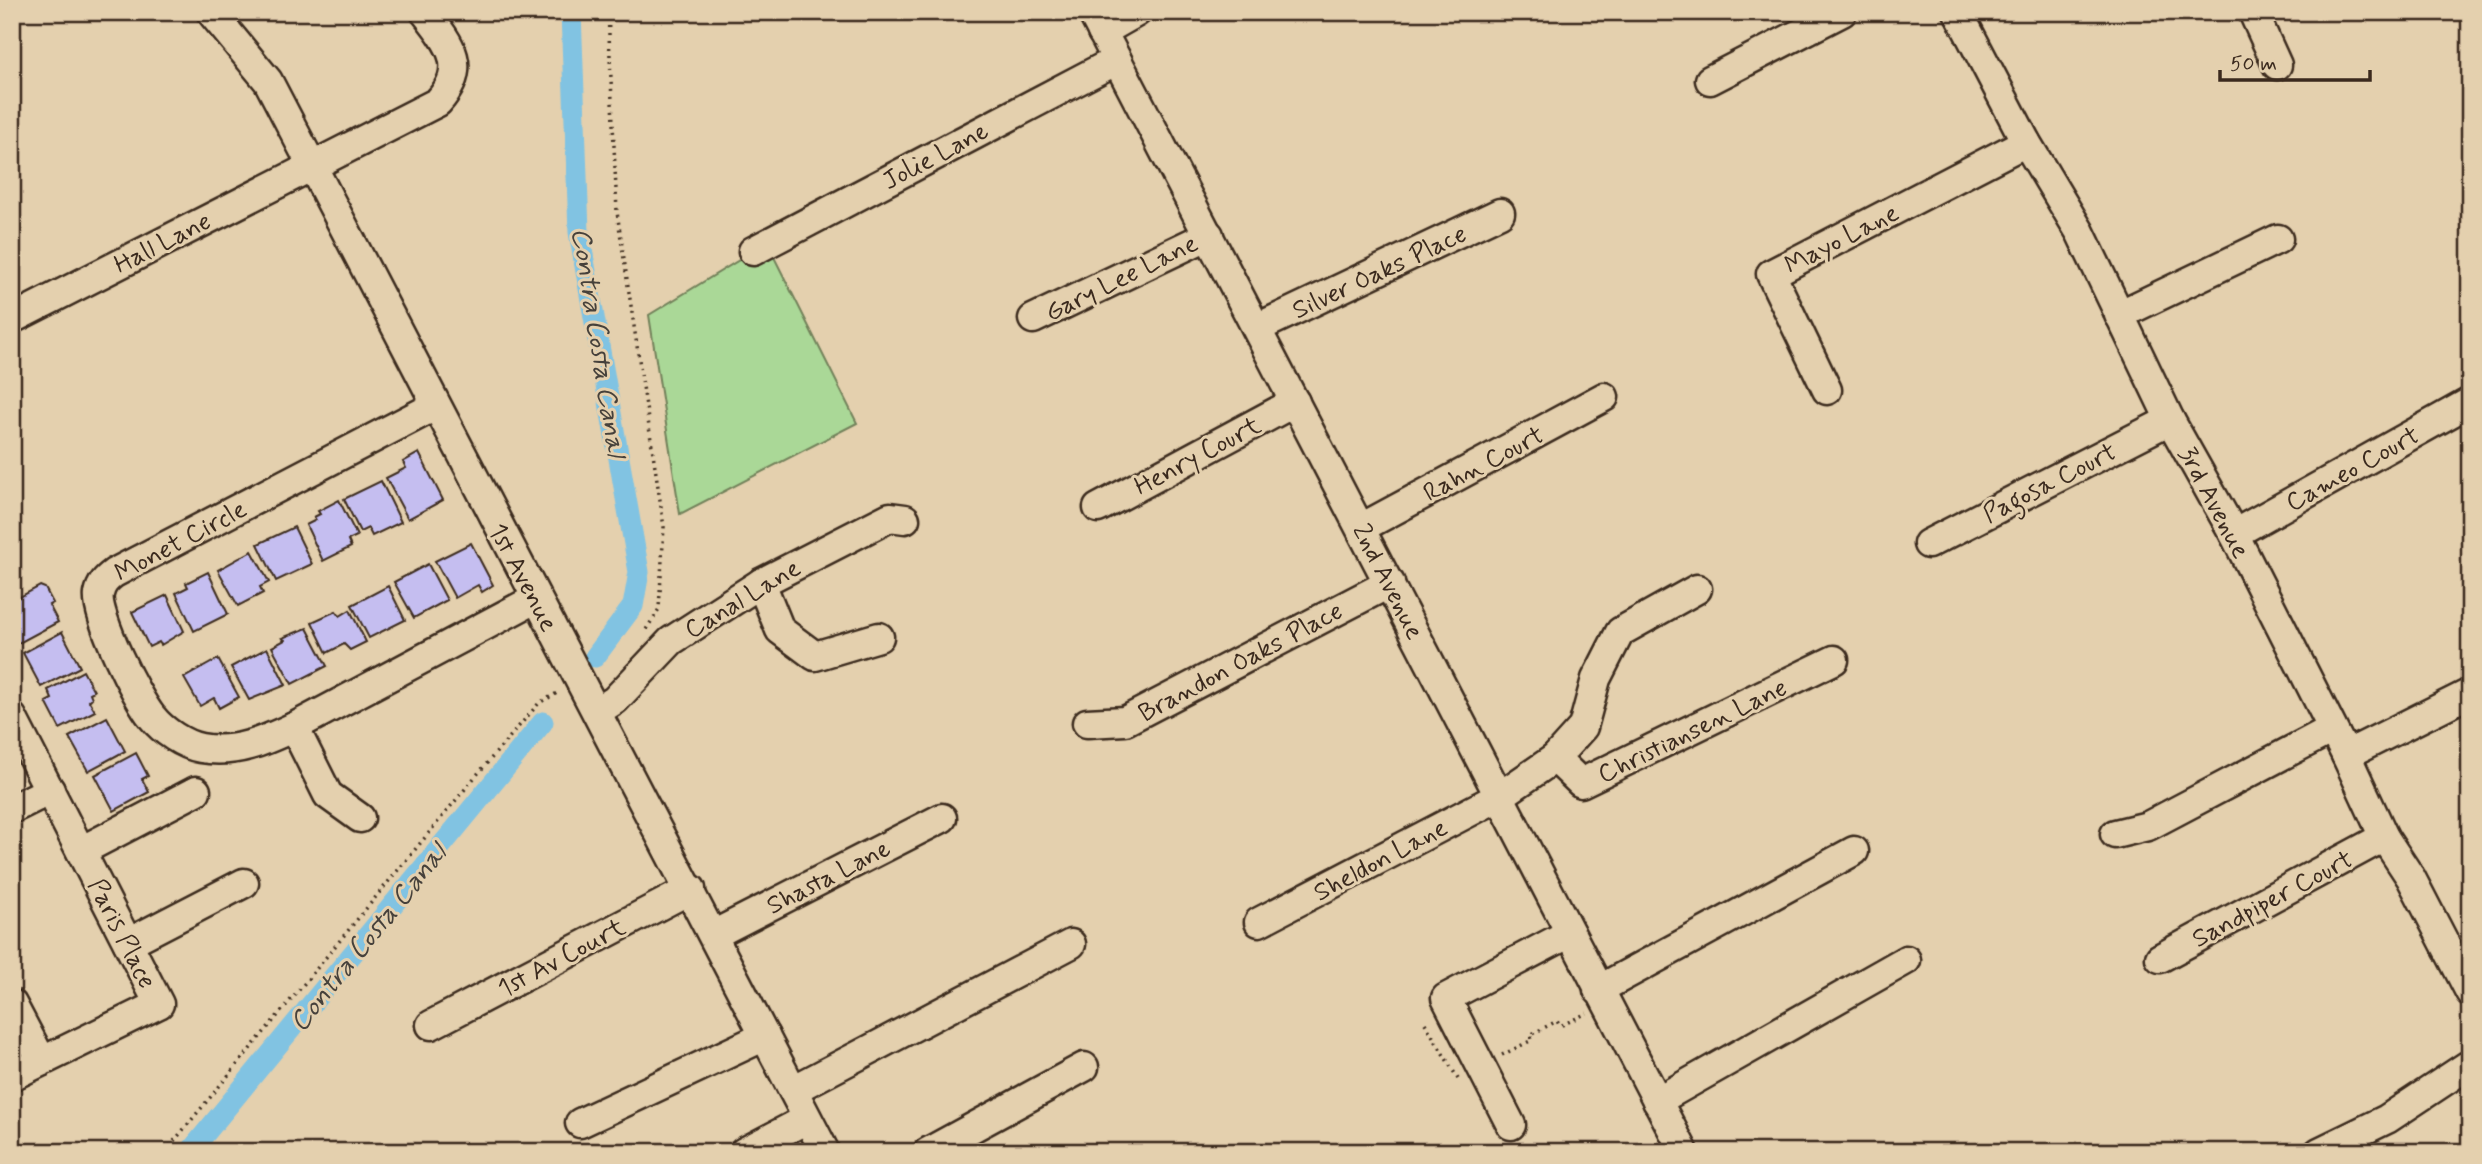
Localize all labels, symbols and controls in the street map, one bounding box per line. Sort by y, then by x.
scale bar [2220,38,2370,82]
text: 50 m [2230,50,2277,78]
street label: Jolie Lane [877,115,995,199]
street label: Mayo Lane [1779,196,1905,283]
street label: Hall Lane [109,205,217,283]
street label: Silver Oaks Place [1287,218,1473,328]
water label: Contra Costa Canal [561,225,634,463]
street label: Gary Lee Lane [1040,227,1204,330]
street label: Henry Court [1129,409,1267,504]
street label: Rahn Court [1418,419,1550,511]
street label: Cameo Court [2280,419,2426,520]
street label: Pagosa Court [1977,436,2124,535]
street label: 3rd Avenue [2170,441,2257,565]
street label: Monet Circle [109,493,253,591]
street label: 1st Avenue [480,518,565,638]
street label: 2nd Avenue [1344,518,1431,646]
street label: Canal Lane [679,552,807,648]
street label: Brandon Oaks Place [1133,595,1349,731]
street label: Christiansen Lane [1593,671,1793,792]
street label: Sheldon Lane [1308,811,1454,910]
street label: Shasta Lane [761,832,897,923]
water label: Contra Costa Canal [282,834,458,1040]
street label: Sandpiper Court [2186,843,2359,957]
street label: Paris Place [79,873,163,995]
street label: 1st Av Court [492,911,632,1007]

